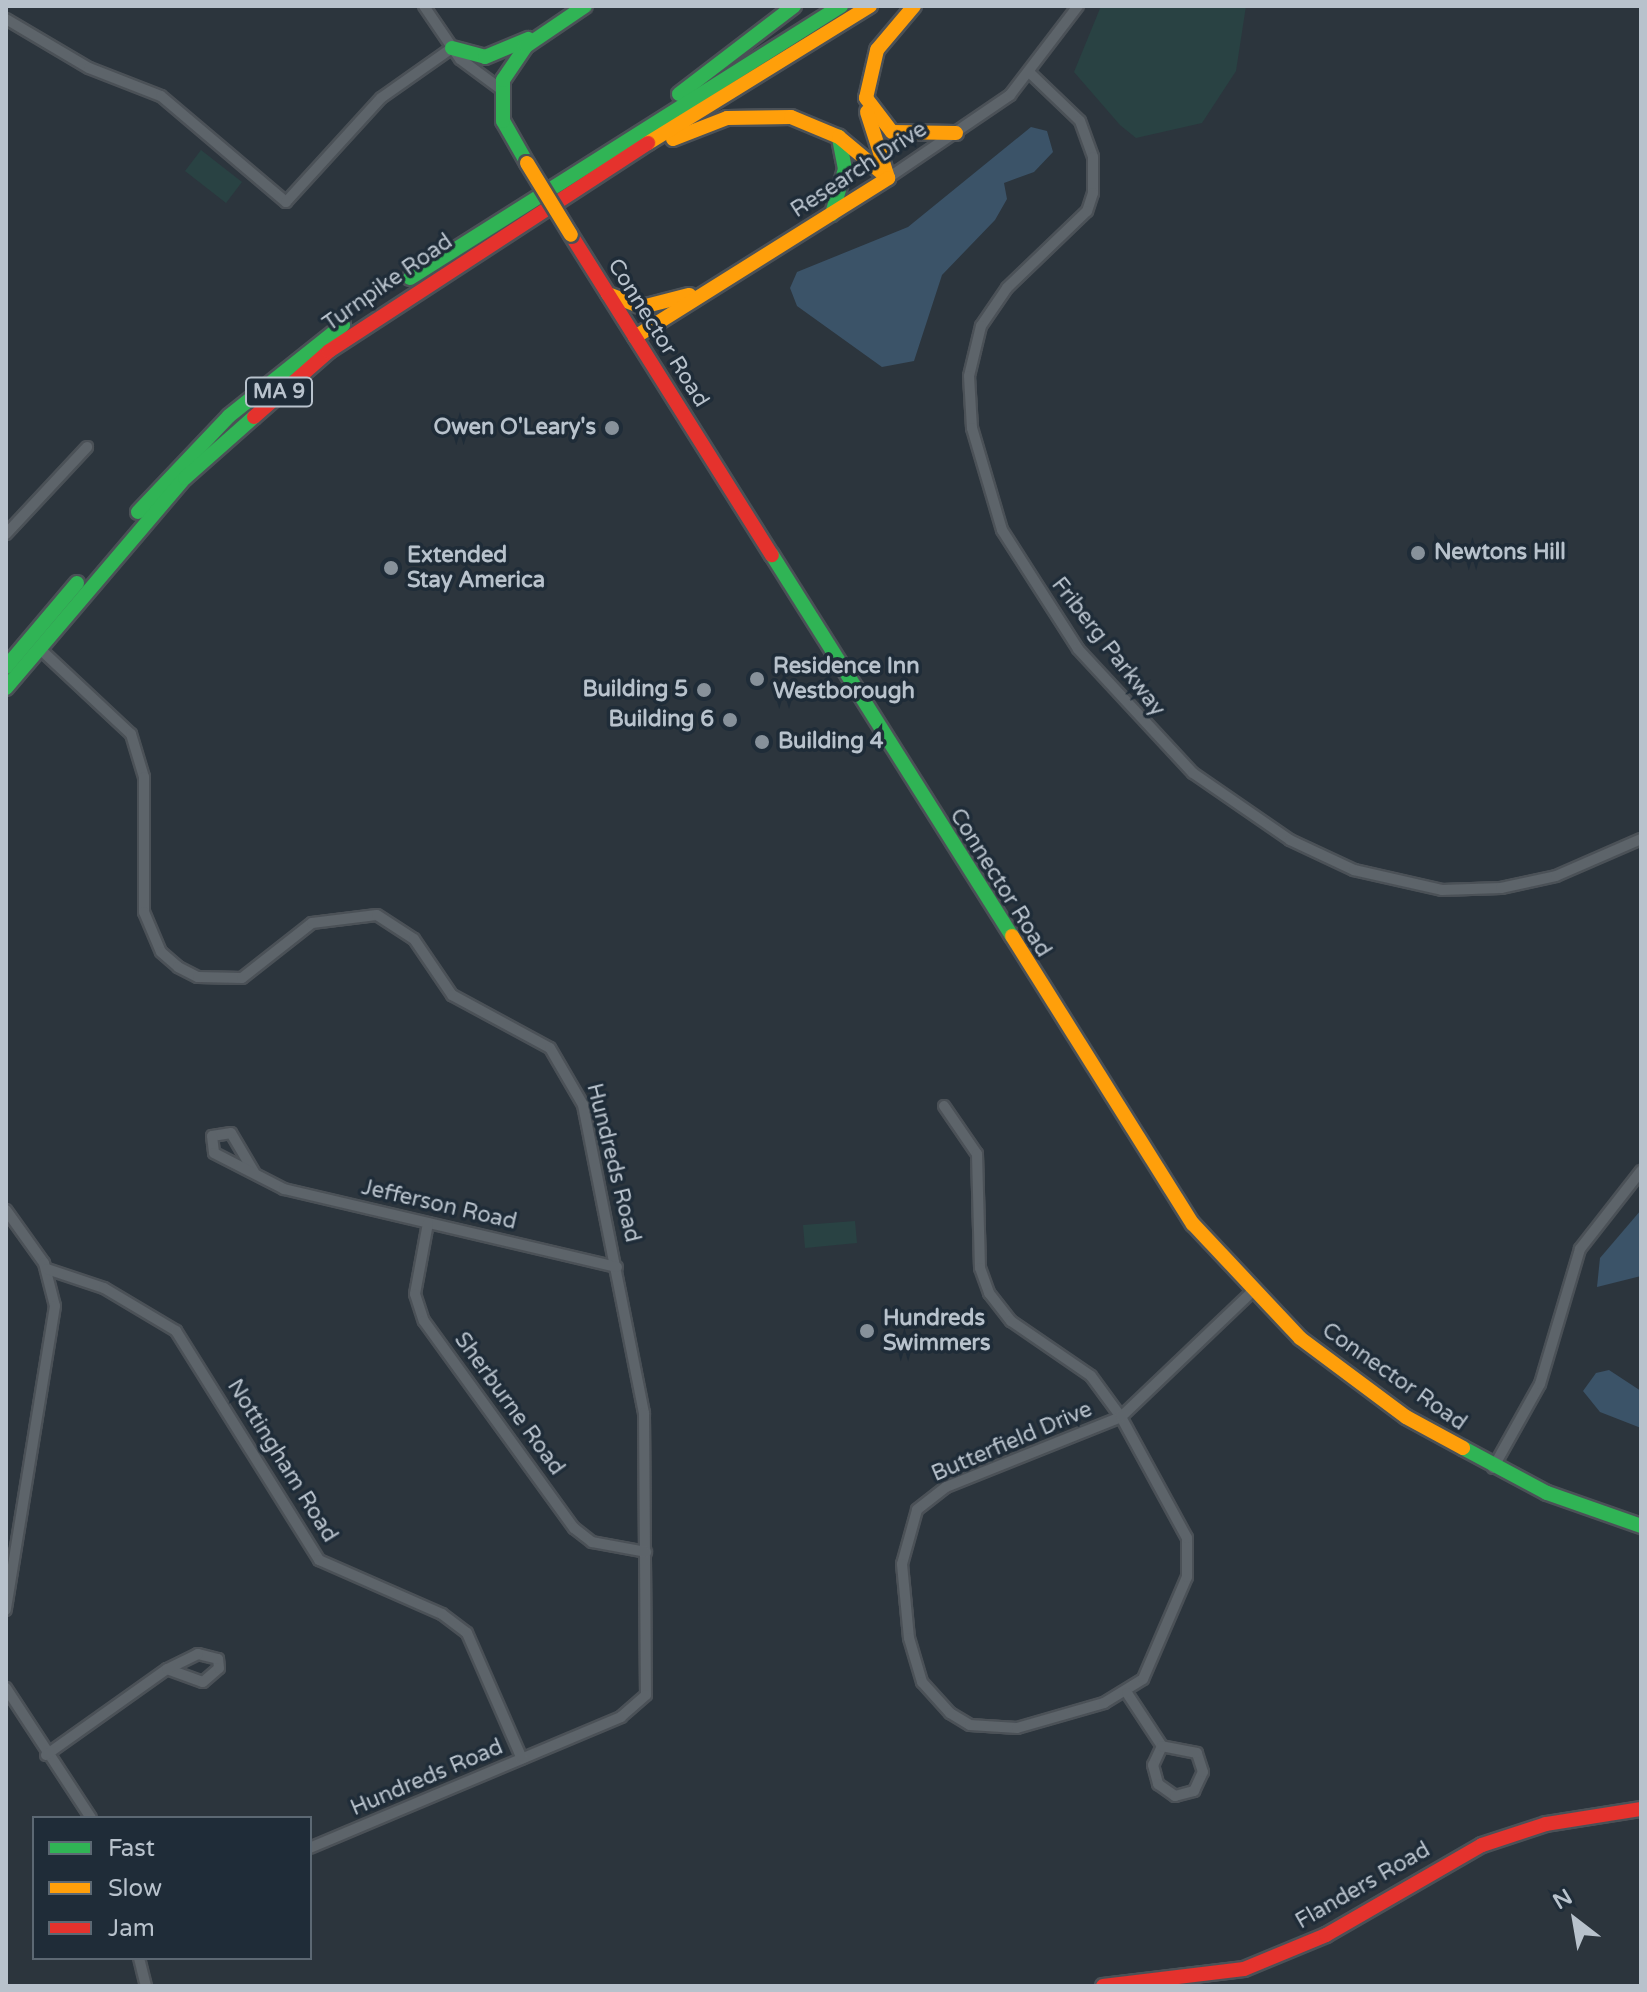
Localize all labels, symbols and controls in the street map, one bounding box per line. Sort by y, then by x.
street label: Research Drive [786,116,932,224]
street label: Turnpike Road [318,229,458,337]
street label: Connector Road [602,254,714,412]
road number: MA 9 [245,376,313,408]
place label: Owen O'Leary's [433,415,596,441]
marker: Owen O'Leary's [603,419,621,437]
place label: Newtons Hill [1434,540,1566,566]
place label: Extended Stay America [407,542,545,594]
marker: Newtons Hill [1409,544,1427,562]
marker: Extended Stay America [382,559,400,577]
street label: Friberg Parkway [1046,572,1170,722]
place label: Residence Inn Westborough [773,653,920,704]
marker: Residence Inn Westborough [748,670,766,688]
place label: Building 5 [582,677,688,703]
marker: Building 5 [695,681,713,699]
place label: Building 6 [608,707,714,733]
marker: Building 6 [721,711,739,729]
place label: Building 4 [778,729,884,755]
marker: Building 4 [753,733,771,751]
street label: Connector Road [944,804,1056,962]
street label: Hundreds Road [580,1081,646,1245]
street label: Jefferson Road [359,1174,519,1236]
place label: Hundreds Swimmers [883,1305,991,1356]
street label: Connector Road [1317,1317,1471,1437]
marker: Hundreds Swimmers [858,1322,876,1340]
street label: Sherburne Road [448,1327,570,1481]
street label: Nottingham Road [221,1375,343,1547]
street label: Butterfield Drive [928,1396,1096,1488]
street label: Hundreds Road [347,1734,507,1822]
legend [32,1816,312,1960]
text: Fast [108,1834,155,1863]
street label: Flanders Road [1291,1837,1435,1935]
text: Slow [108,1874,162,1903]
north arrow [1535,1880,1615,1960]
text: N [1548,1884,1577,1915]
text: Jam [108,1914,155,1943]

